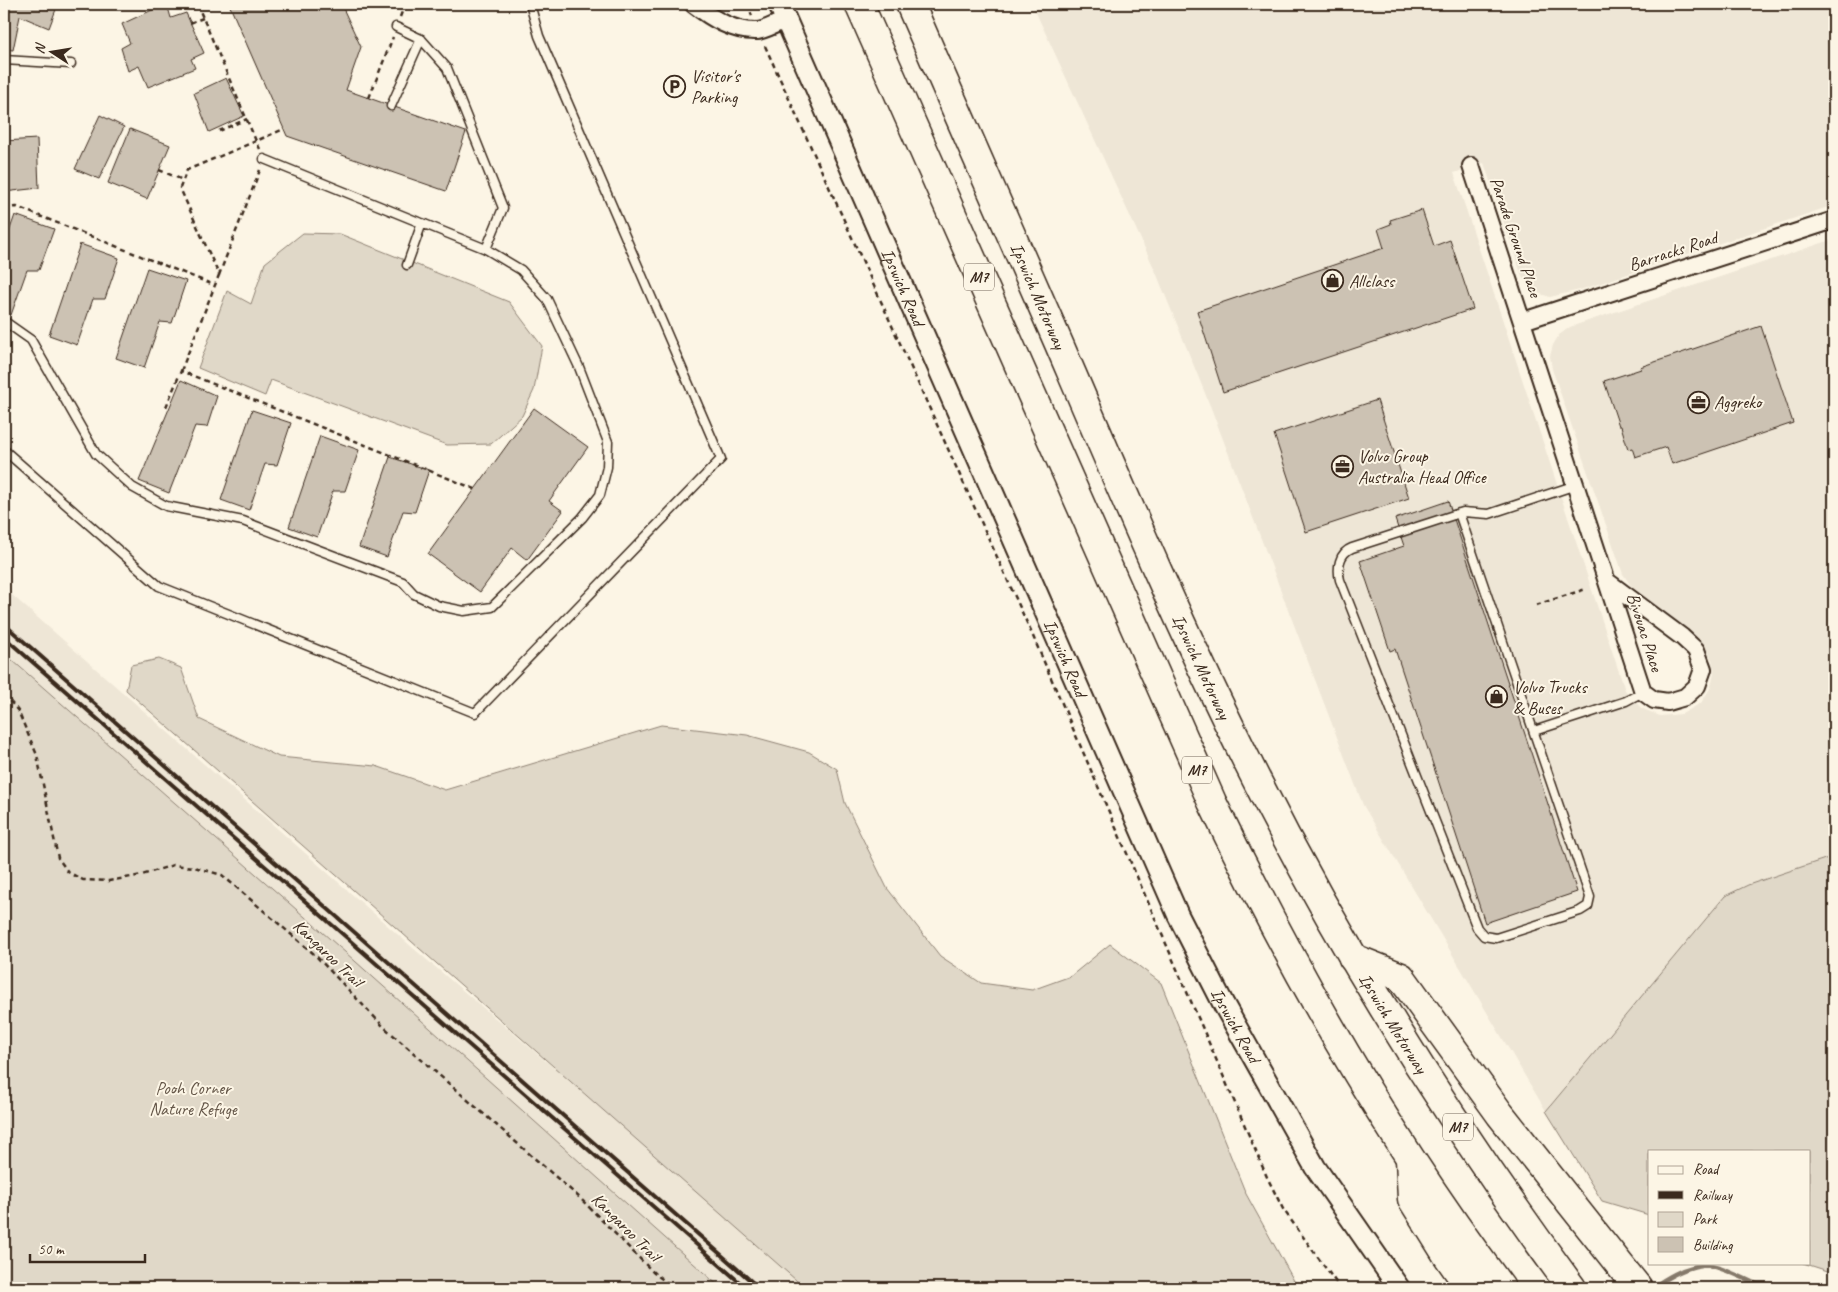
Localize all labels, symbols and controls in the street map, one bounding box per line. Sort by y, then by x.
north arrow [28,28,78,78]
text: N [31,41,49,55]
place label: Visitor's Parking [691,65,742,108]
parking icon: Visitor's Parking [663,74,687,98]
street label: Parade Ground Place [1485,174,1547,301]
street label: Barracks Road [1626,225,1723,276]
street label: Ipswich Motorway [1006,240,1072,354]
street label: Ipswich Road [876,245,931,332]
road number: M7 [964,264,994,290]
shop icon: Allclass [1321,269,1345,293]
place label: Allclass [1349,270,1396,292]
office icon: Aggreko [1686,390,1710,414]
place label: Aggreko [1714,391,1763,413]
place label: Volvo Group Australia Head Office [1358,445,1487,488]
office icon: Volvo Group Australia Head Office [1330,454,1354,478]
street label: Bivouac Place [1622,590,1668,675]
street label: Ipswich Motorway [1168,611,1236,724]
street label: Ipswich Road [1039,616,1093,703]
place label: Volvo Trucks & Buses [1513,676,1588,719]
shop icon: Volvo Trucks & Buses [1485,685,1509,709]
road number: M7 [1182,756,1212,784]
street label: Kangaroo Trail [289,914,370,994]
street label: Ipswich Motorway [1354,969,1433,1079]
street label: Ipswich Road [1206,984,1267,1069]
park label: Pooh Corner Nature Refuge [149,1077,238,1120]
road number: M7 [1443,1114,1473,1140]
legend [1648,1150,1810,1264]
text: Road [1693,1160,1720,1179]
text: Railway [1693,1186,1734,1205]
street label: Kangaroo Trail [587,1188,667,1268]
text: Park [1693,1210,1718,1229]
scale bar [30,1232,145,1264]
text: Building [1693,1236,1733,1255]
text: 50 m [38,1240,65,1259]

